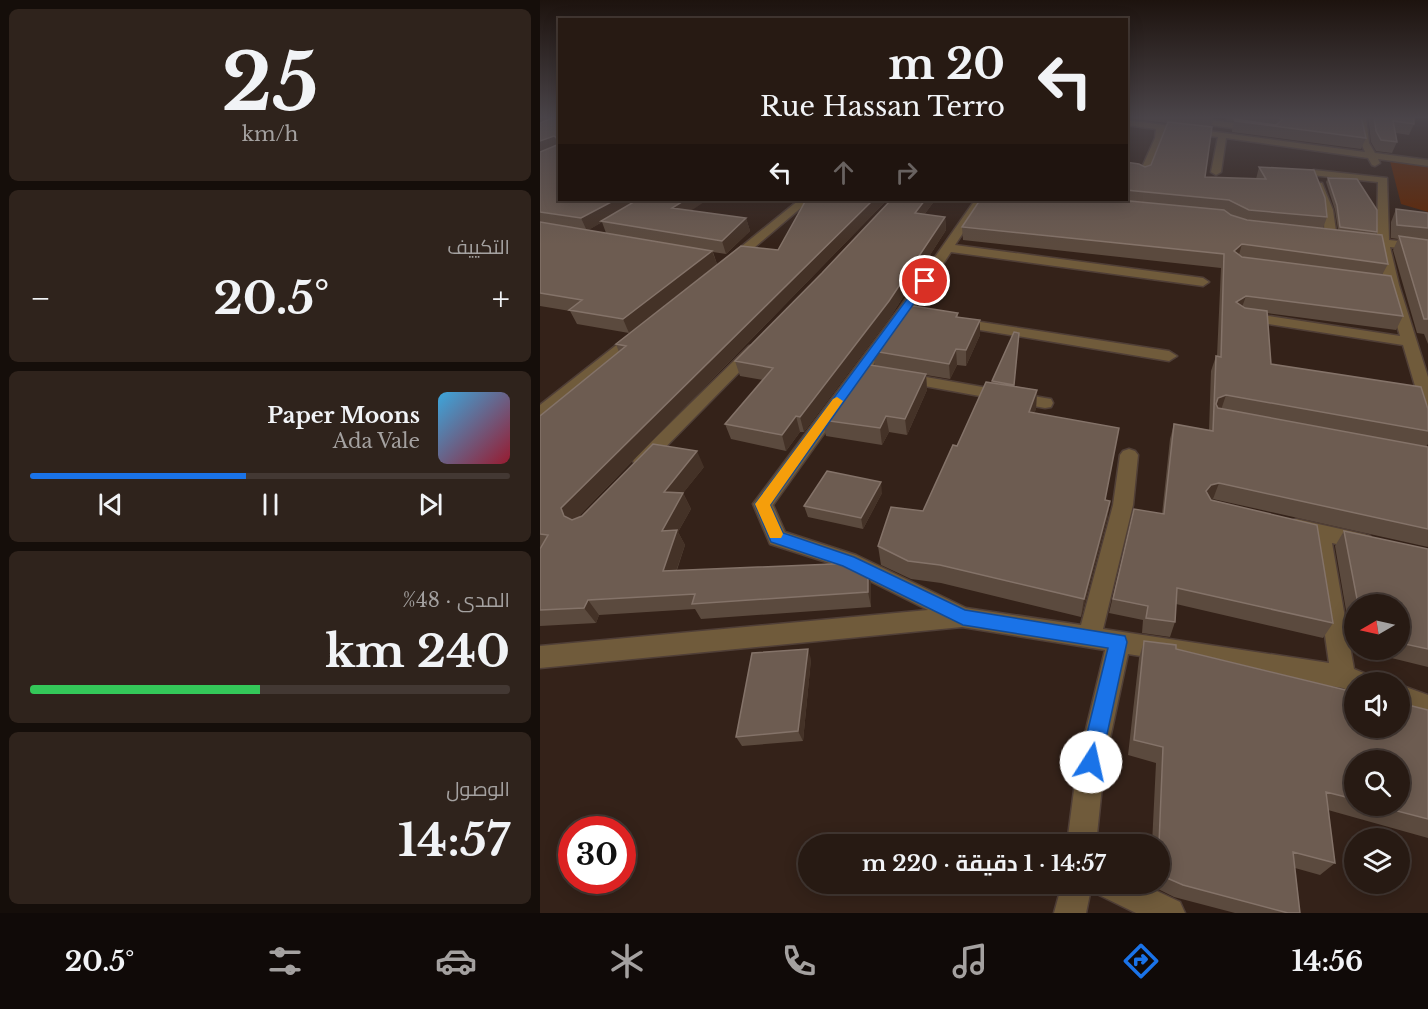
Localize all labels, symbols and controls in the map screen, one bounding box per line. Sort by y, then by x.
text: 25 [221,34,319,131]
text: 20 m [888,38,1005,90]
icon: left [1026,42,1104,120]
text: Rue Hassan Terro [760,90,1005,123]
text: km/h [242,122,298,146]
icon: left [764,156,797,189]
icon: ahead [827,156,860,189]
icon: right [890,156,923,189]
text: التكييف [447,235,510,259]
pin [899,255,950,306]
icon: arrive [908,264,941,297]
text: 20.5° [213,270,329,326]
text: − [30,278,51,319]
text: + [492,278,510,319]
text: Paper Moons [267,402,420,429]
text: Ada Vale [333,429,420,453]
icon: previous [94,488,127,521]
icon: pause [254,488,287,521]
icon: next [414,488,447,521]
text: المدى · 48% [403,588,510,612]
north arrow [1344,594,1410,660]
map controls [1344,594,1410,894]
text: 240 km [325,623,510,679]
button: sound [1344,672,1410,738]
position arrow [1059,730,1123,794]
button: search [1344,750,1410,816]
text: الوصول [446,777,510,801]
text: 14:57 [398,812,510,868]
speed limit sign: 30 [558,816,636,894]
button: layers [1344,828,1410,894]
text: 14:57 · 1 دقيقة · 220 m [862,850,1106,877]
icon: filters [264,940,306,982]
icon: car [435,940,477,982]
icon: climate [606,940,648,982]
icon: phone [778,940,820,982]
icon: music [949,940,991,982]
icon: directions [1120,940,1162,982]
text: 20.5° [65,945,134,978]
text: 14:56 [1292,945,1363,978]

